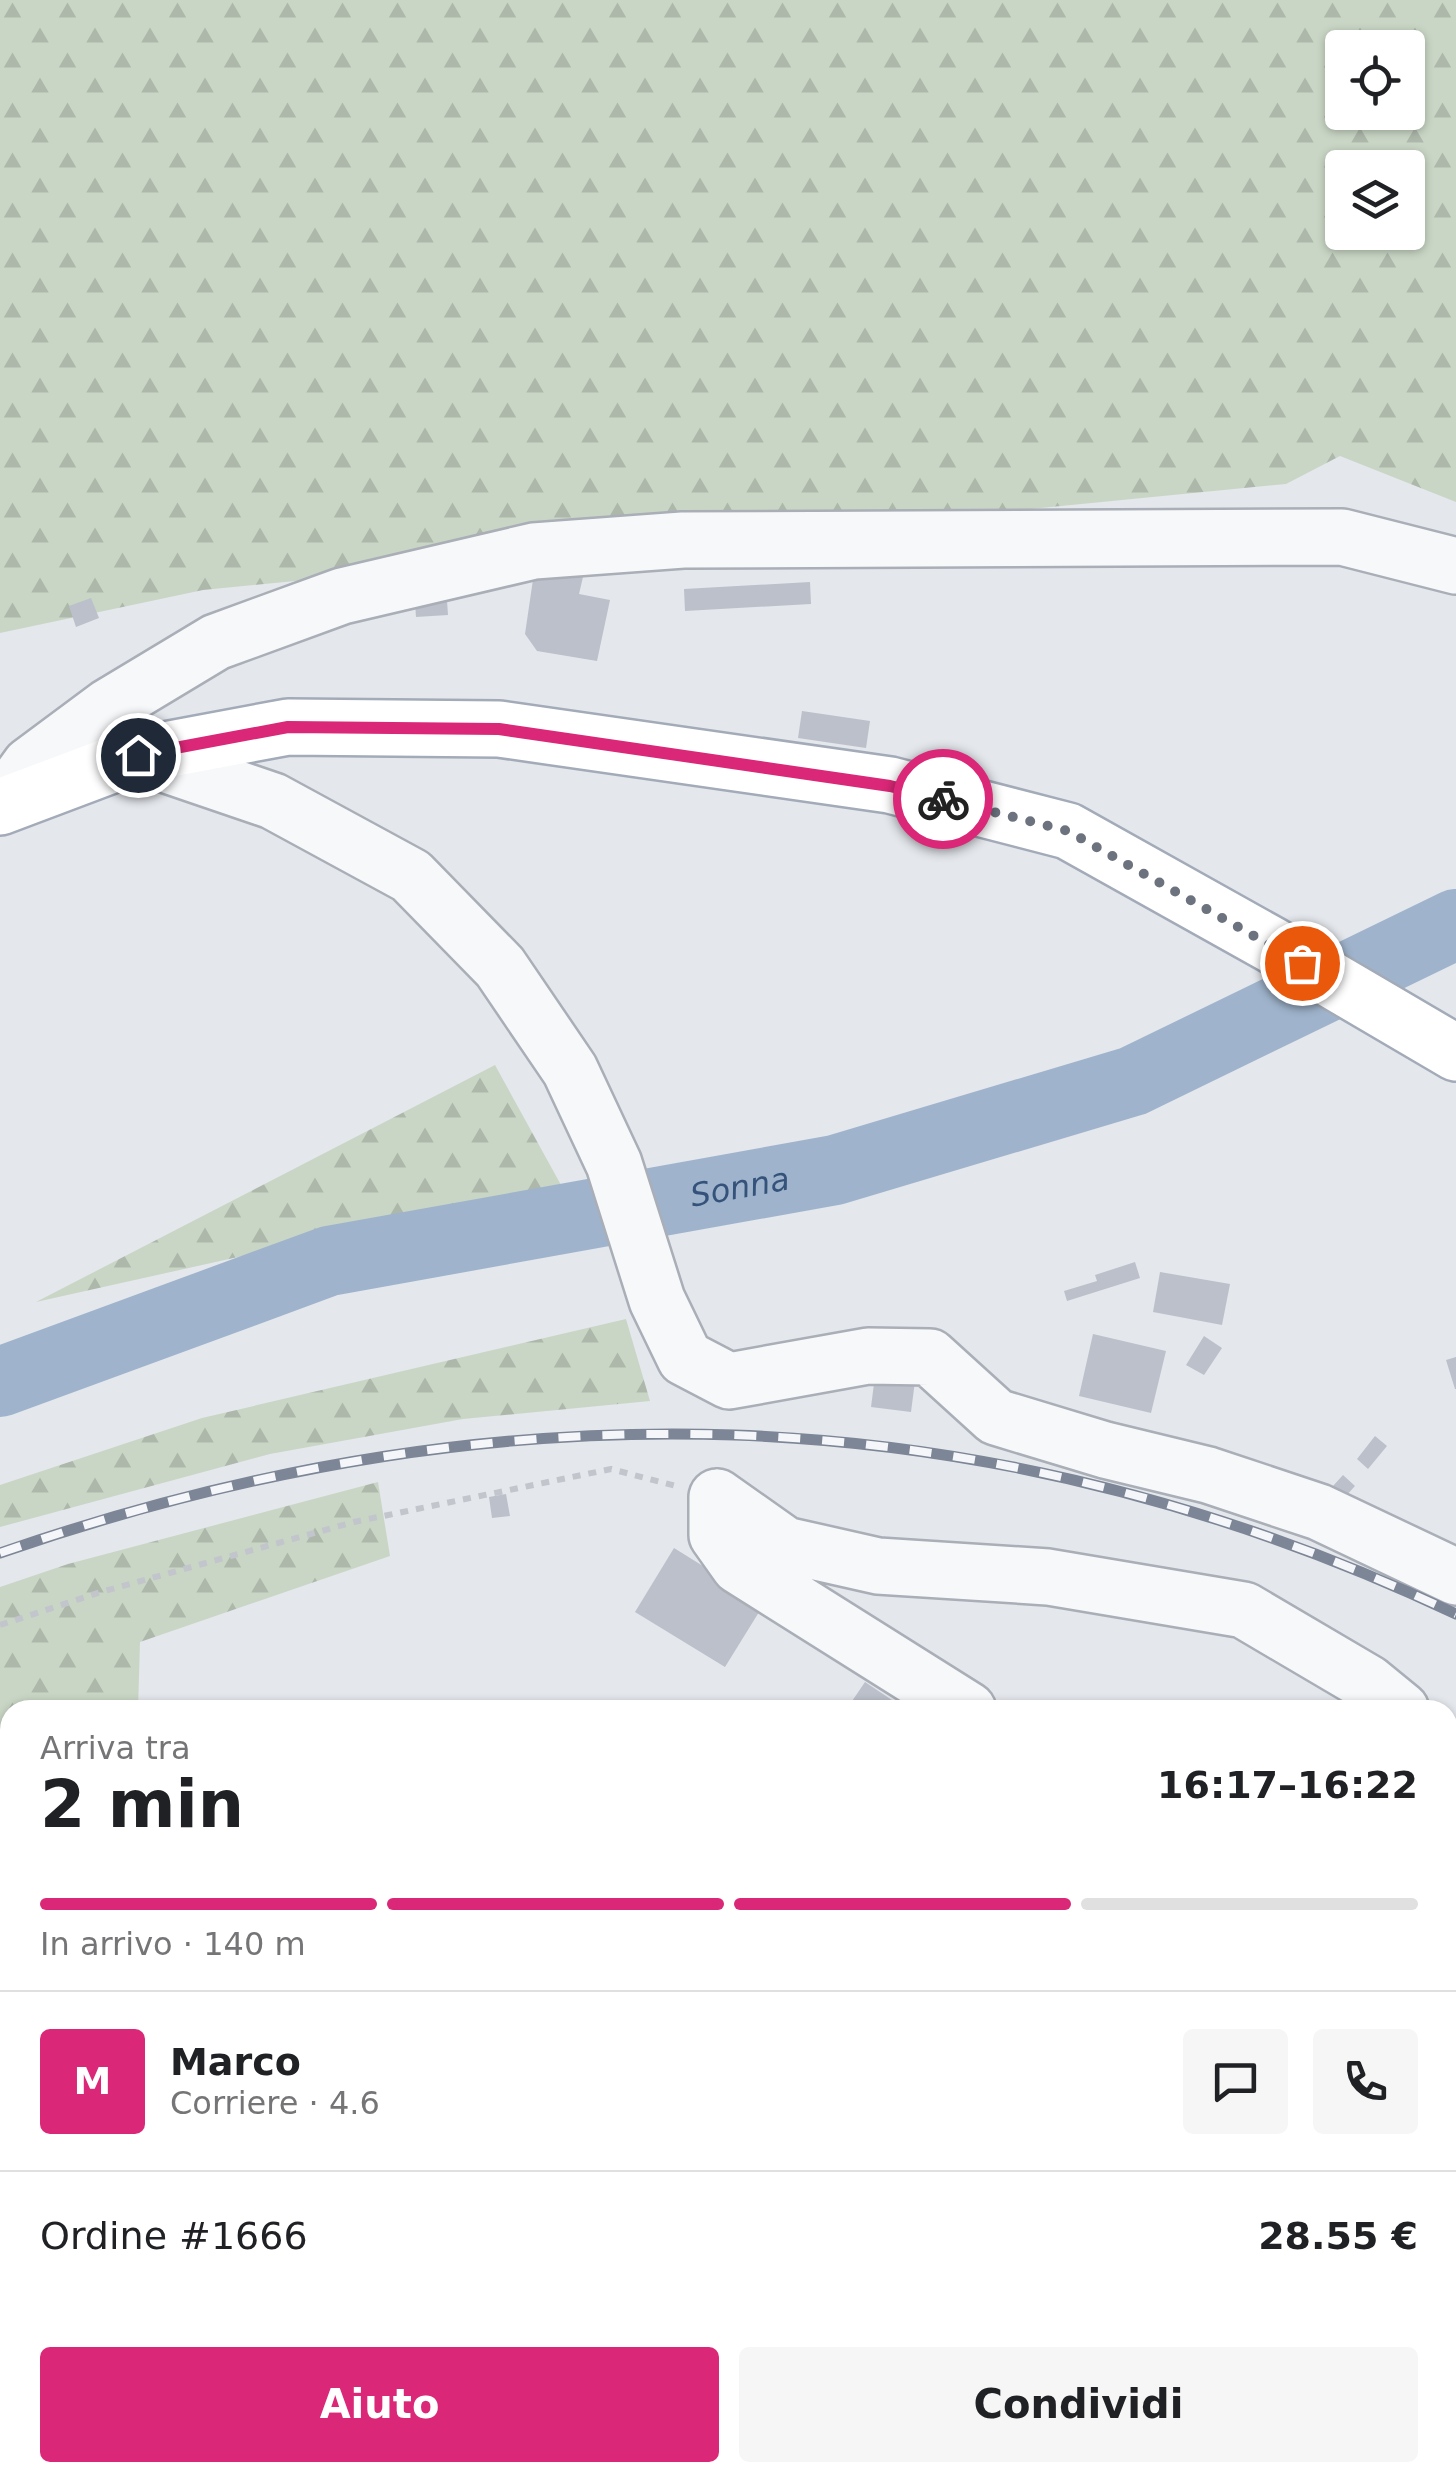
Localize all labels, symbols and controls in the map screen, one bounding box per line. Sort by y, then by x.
map controls [1325,30,1425,250]
button: locate [1325,30,1425,130]
button: layers [1325,150,1425,250]
pin [96,713,181,798]
icon: home [111,728,166,783]
courier [893,749,993,849]
icon: bike [916,772,971,827]
pin [1260,921,1345,1006]
icon: bag [1275,936,1330,991]
water label: Sonna [687,1160,792,1215]
text: Arriva tra [40,1729,191,1767]
text: 16:17–16:22 [1157,1763,1418,1807]
text: 2 min [40,1767,244,1842]
text: In arrivo · 140 m [40,1925,306,1963]
button: chat [1183,2029,1288,2134]
button: phone [1313,2029,1418,2134]
text: Marco [170,2040,301,2084]
text: M [74,2059,111,2103]
text: Corriere · 4.6 [170,2084,380,2122]
text: Ordine #1666 [40,2214,308,2258]
text: 28.55 € [1258,2214,1418,2258]
button: Aiuto [40,2347,719,2462]
button: Condividi [739,2347,1418,2462]

